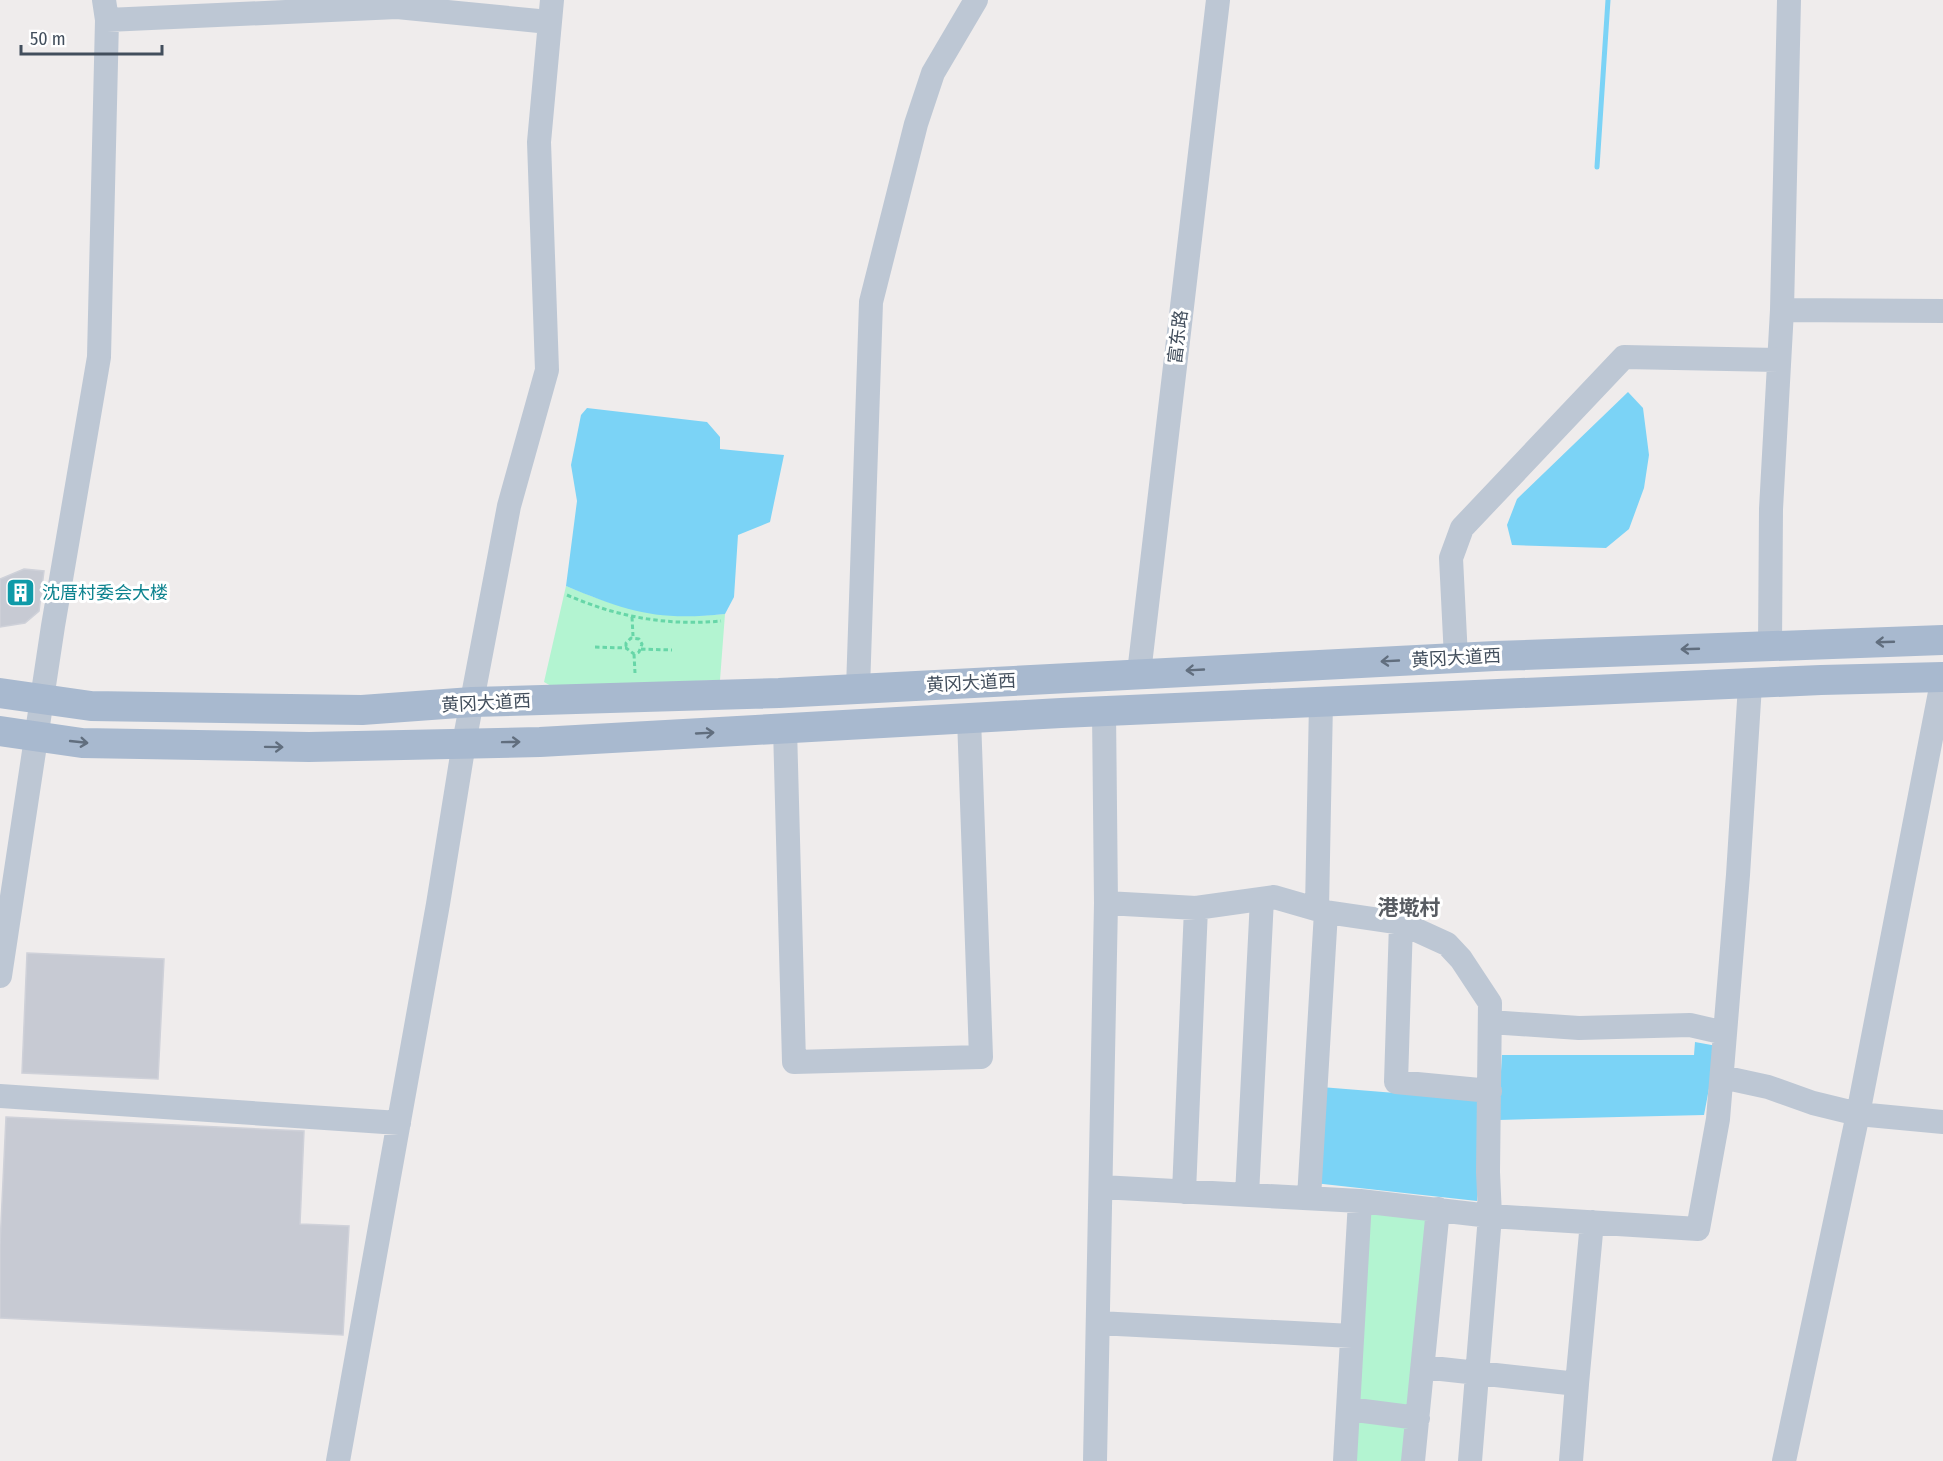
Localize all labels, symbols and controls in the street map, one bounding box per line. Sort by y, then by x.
scale bar [21,18,162,56]
text: 50 m [30,28,66,50]
street label: 富东路 [1164,309,1192,365]
building icon: 沈厝村委会大楼 [5,577,37,609]
place label: 沈厝村委会大楼 [42,582,168,604]
one-way arrow [1875,636,1895,648]
one-way arrow [1680,644,1700,655]
street label: 黄冈大道西 [1410,645,1502,671]
one-way arrow [1380,656,1400,667]
one-way arrow [1186,665,1206,676]
street label: 黄冈大道西 [925,670,1017,696]
street label: 黄冈大道西 [440,690,532,716]
one-way arrow [695,727,715,738]
one-way arrow [68,737,88,748]
one-way arrow [500,737,520,748]
one-way arrow [263,741,283,753]
district label: 港墘村 [1378,895,1441,921]

